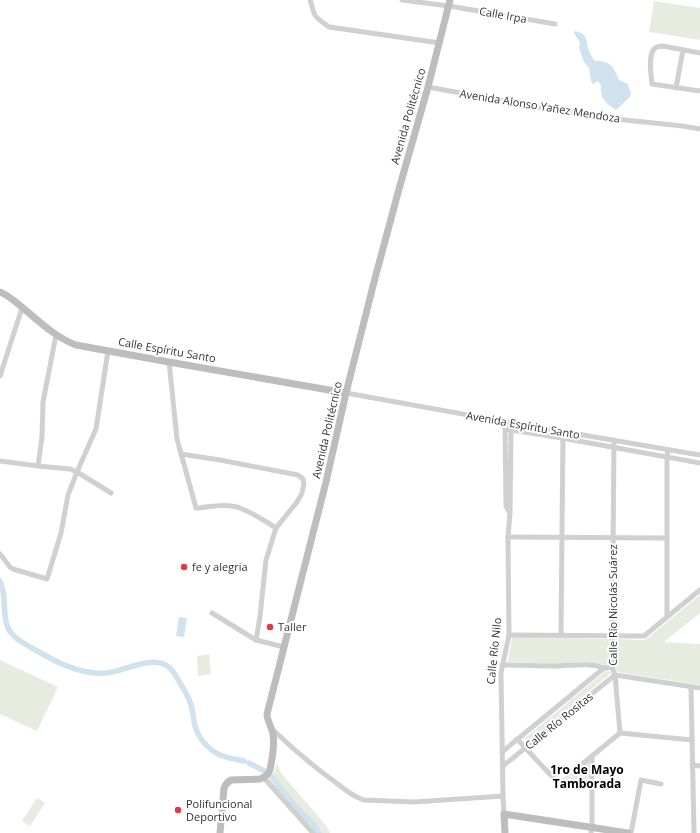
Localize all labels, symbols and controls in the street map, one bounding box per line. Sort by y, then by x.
street label: Calle Irpa [478,3,528,26]
street label: Avenida Politécnico [387,66,429,166]
street label: Avenida Alonso Yañez Mendoza [459,85,621,126]
street label: Calle Espíritu Santo [117,334,217,366]
street label: Avenida Politécnico [308,379,345,480]
street label: Avenida Espíritu Santo [465,407,581,442]
street label: Calle Río Nicolás Suárez [605,544,620,666]
place label: fe y alegria [192,559,248,574]
marker: fe y alegria [179,562,189,572]
street label: Calle Río Nilo [483,616,505,685]
place label: Taller [278,619,307,634]
marker: Taller [265,622,275,632]
street label: Calle Río Rositas [522,689,596,753]
district label: 1ro de Mayo Tamborada [550,761,624,792]
place label: Polifuncional Deportivo [186,796,252,824]
marker: Polifuncional Deportivo [173,805,183,815]

